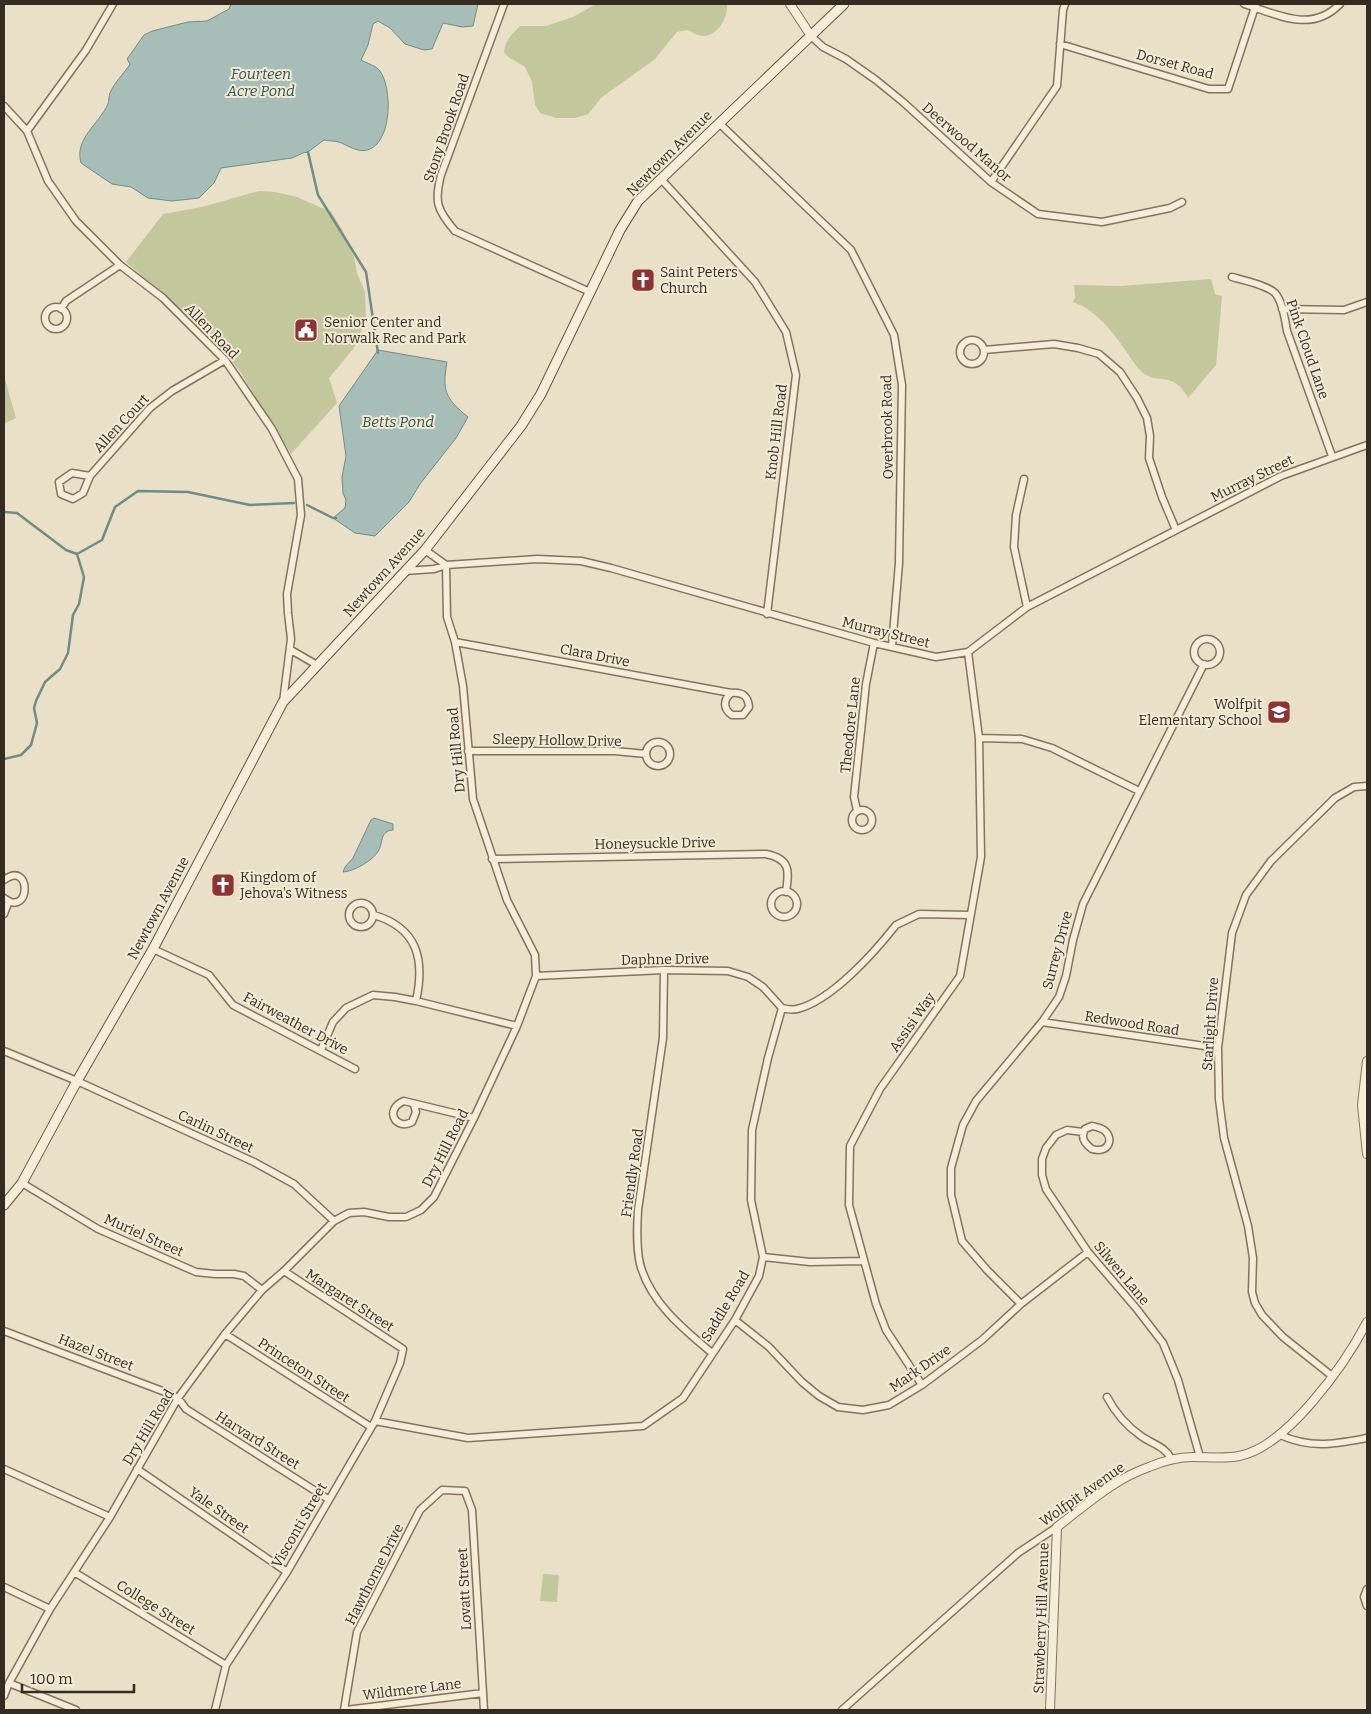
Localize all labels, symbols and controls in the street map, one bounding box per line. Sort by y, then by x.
street label: Dorset Road [1134,46,1215,83]
water label: Fourteen Acre Pond [226,65,295,100]
street label: Stony Brook Road [420,71,473,185]
street label: Deerwood Manor [919,99,1015,186]
street label: Newtown Avenue [623,107,716,200]
place label: Saint Peters Church [660,264,738,297]
church icon: Saint Peters Church [630,267,656,293]
street label: Pink Cloud Lane [1283,297,1333,401]
street label: Allen Road [181,300,242,362]
place label: Senior Center and Norwalk Rec and Park [324,314,466,347]
public building icon: Senior Center and Norwalk Rec and Park [293,317,319,343]
street label: Overbrook Road [878,375,897,479]
street label: Knob Hill Road [762,383,791,481]
street label: Allen Court [90,391,153,456]
water label: Betts Pond [362,413,434,431]
street label: Murray Street [1208,451,1296,506]
street label: Newtown Avenue [340,524,429,620]
street label: Murray Street [840,613,932,652]
street label: Clara Drive [559,640,631,671]
street label: Theodore Lane [837,676,864,774]
place label: Wolfpit Elementary School [1139,696,1262,729]
school or university icon: Wolfpit Elementary School [1266,699,1292,725]
street label: Dry Hill Road [444,707,469,793]
street label: Sleepy Hollow Drive [492,731,622,750]
street label: Honeysuckle Drive [594,834,716,853]
street label: Newtown Avenue [124,854,193,963]
place label: Kingdom of Jehova's Witness [239,869,348,902]
church icon: Kingdom of Jehova's Witness [210,872,236,898]
street label: Surrey Drive [1039,909,1076,991]
street label: Daphne Drive [621,950,709,969]
street label: Starlight Drive [1199,977,1222,1071]
street label: Fairweather Drive [240,989,351,1058]
street label: Assisi Way [886,989,939,1055]
street label: Redwood Road [1083,1008,1180,1039]
street label: Carlin Street [175,1106,256,1156]
street label: Dry Hill Road [418,1106,472,1190]
street label: Friendly Road [618,1128,647,1219]
street label: Muriel Street [101,1210,186,1261]
street label: Silwen Lane [1090,1238,1153,1309]
street label: Margaret Street [302,1266,397,1335]
street label: Saddle Road [698,1268,753,1345]
street label: Hazel Street [56,1330,136,1375]
street label: Princeton Street [255,1334,353,1406]
street label: Mark Drive [886,1341,954,1396]
street label: Dry Hill Road [119,1386,178,1468]
street label: Harvard Street [212,1408,303,1473]
street label: Wolfpit Avenue [1036,1459,1128,1530]
street label: Visconti Street [268,1480,331,1571]
street label: Yale Street [185,1484,252,1537]
street label: Hawthorne Drive [342,1521,407,1628]
street label: Strawberry Hill Avenue [1030,1542,1053,1694]
street label: Lovatt Street [454,1547,475,1631]
street label: College Street [113,1576,198,1638]
scale bar [22,1662,135,1694]
text: 100 m [30,1670,73,1688]
street label: Wildmere Lane [362,1675,462,1704]

